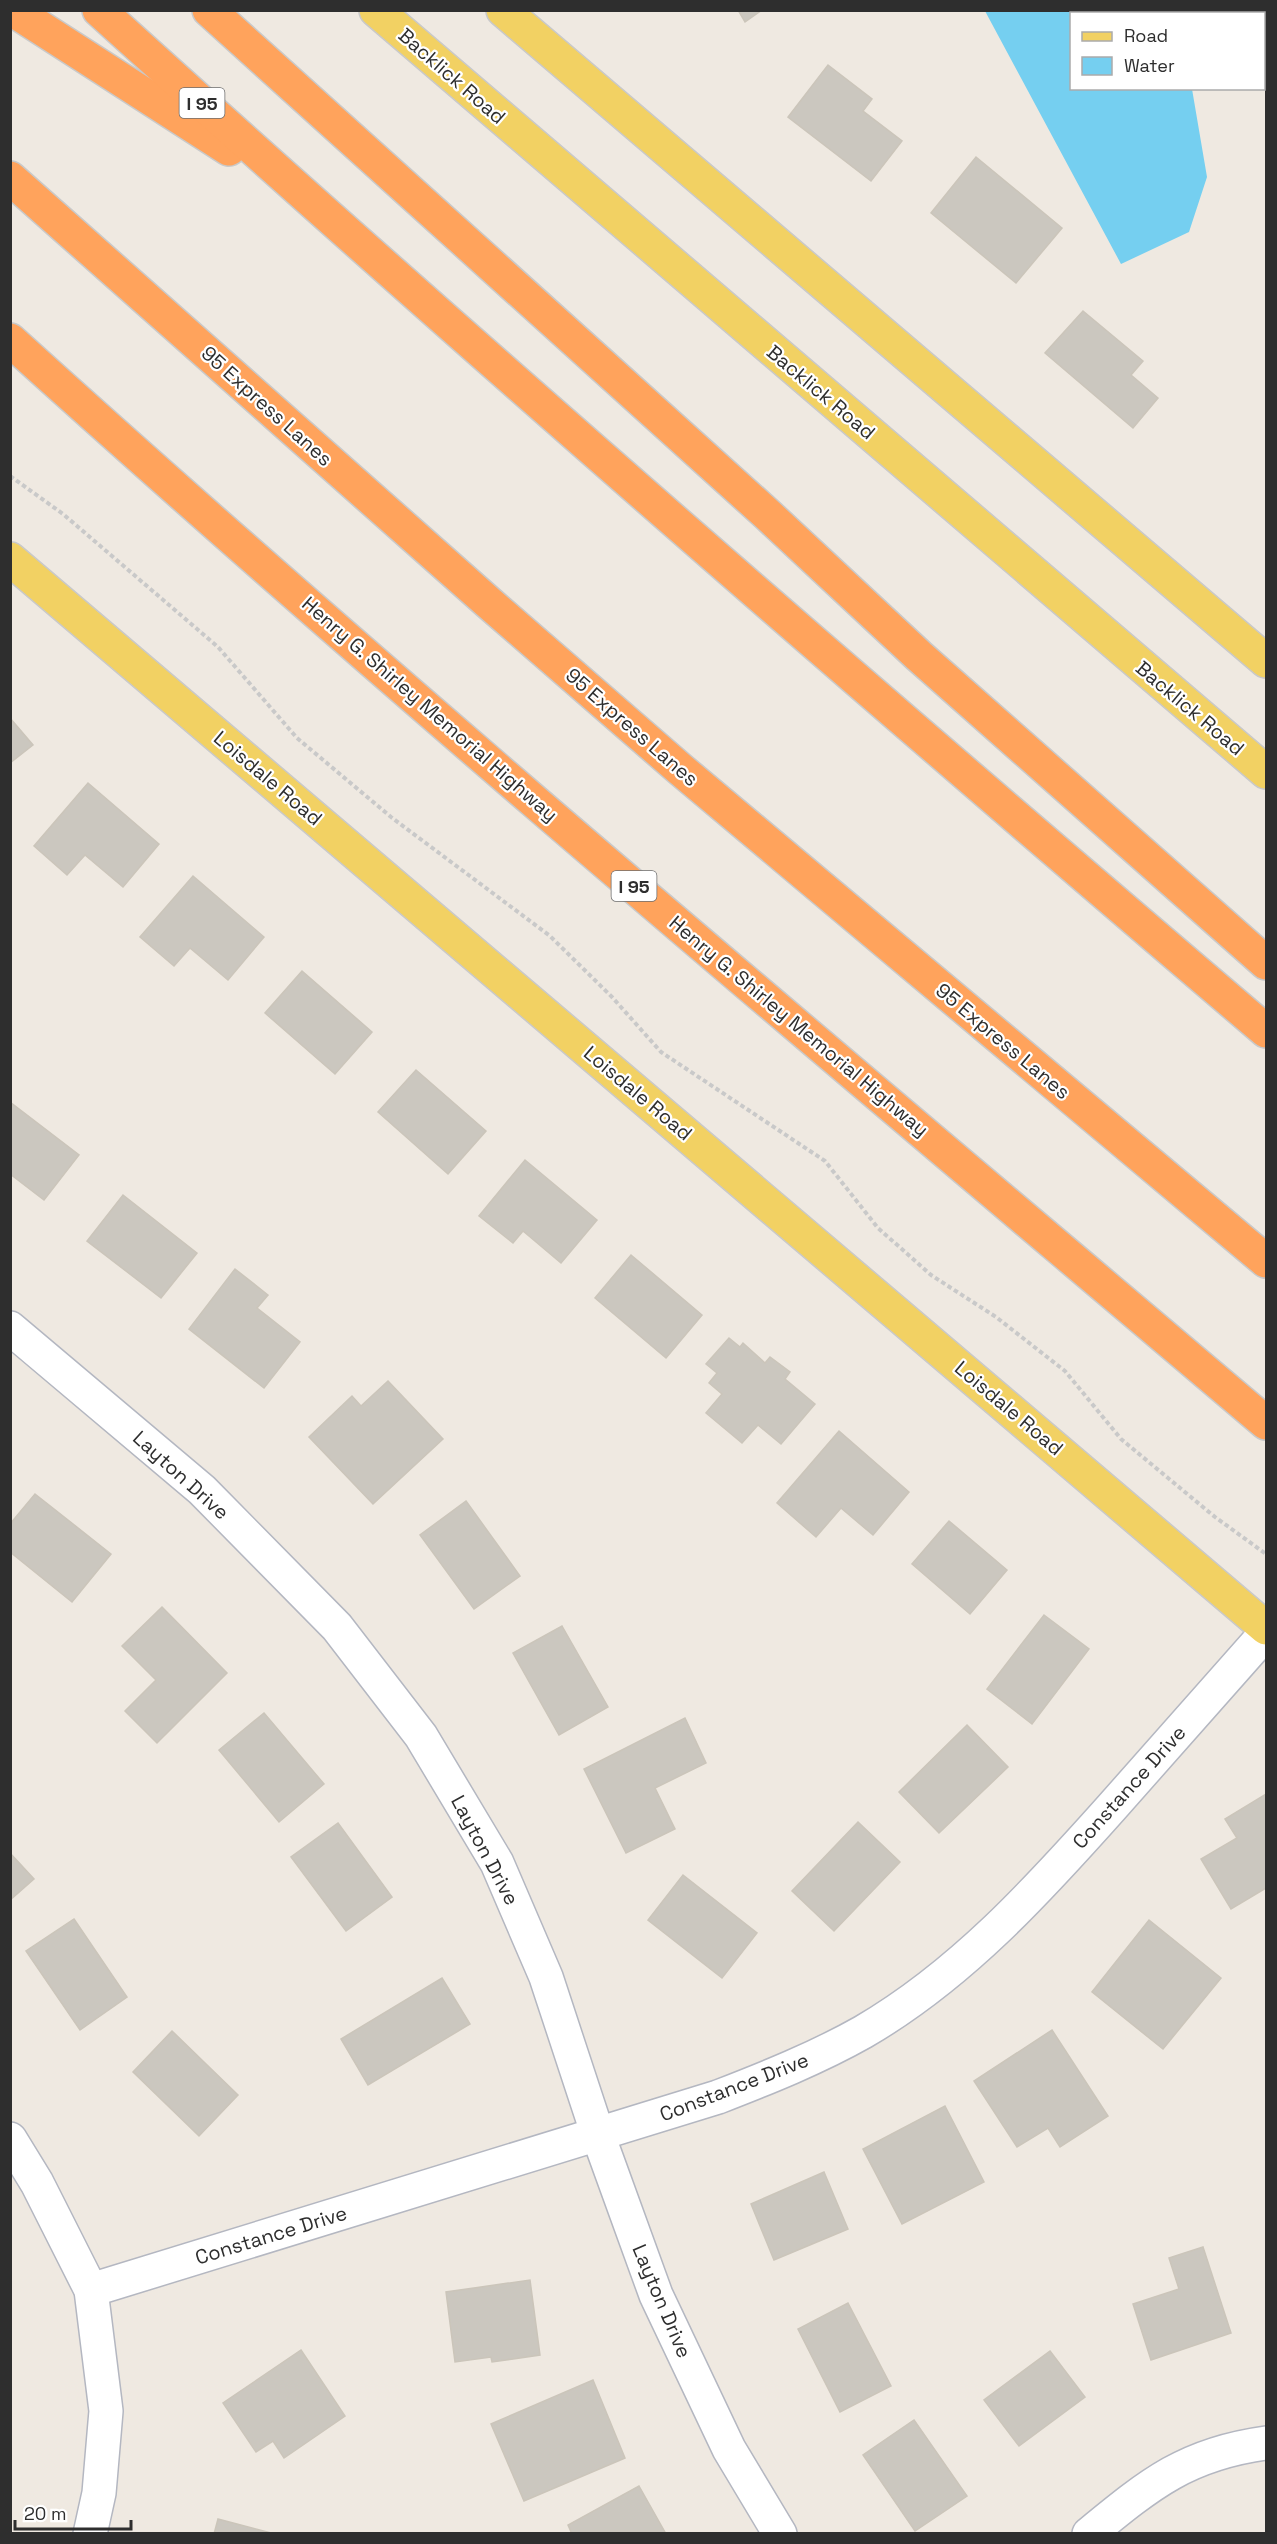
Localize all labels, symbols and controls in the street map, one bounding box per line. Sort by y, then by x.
legend [1070,12,1265,90]
street label: Backlick Road [393,22,511,130]
text: Road [1124,24,1168,47]
text: Water [1124,54,1175,77]
road number: I 95 [180,88,224,118]
street label: Backlick Road [761,339,881,445]
street label: 95 Express Lanes [196,340,338,472]
street label: Henry G. Shirley Memorial Highway [297,591,563,827]
street label: Backlick Road [1130,655,1250,761]
street label: 95 Express Lanes [560,662,704,792]
street label: Loisdale Road [208,725,328,831]
road number: I 95 [612,871,656,901]
street label: Henry G. Shirley Memorial Highway [664,910,934,1142]
street label: 95 Express Lanes [930,977,1076,1105]
street label: Loisdale Road [578,1040,698,1146]
street label: Loisdale Road [949,1355,1069,1461]
street label: Layton Drive [127,1425,235,1525]
street label: Constance Drive [1067,1720,1191,1854]
street label: Layton Drive [445,1791,525,1909]
street label: Constance Drive [656,2047,812,2127]
street label: Constance Drive [192,2200,350,2270]
street label: Layton Drive [626,2240,698,2362]
scale bar [15,2493,130,2531]
text: 20 m [24,2502,67,2525]

